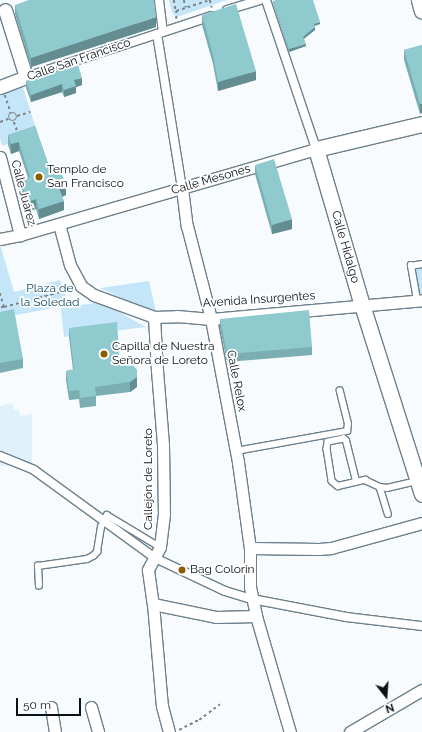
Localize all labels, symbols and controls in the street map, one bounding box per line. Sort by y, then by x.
street label: Calle San Francisco [25,36,133,84]
street label: Calle Juárez [7,158,39,228]
street label: Calle Mesones [170,162,252,198]
place label: Templo de San Francisco [47,163,124,191]
marker: Templo de San Francisco [34,172,44,182]
street label: Calle Hidalgo [328,209,362,285]
park label: Plaza de la Soledad [20,282,80,310]
street label: Avenida Insurgentes [202,289,316,311]
place label: Capilla de Nuestra Señora de Loreto [112,340,214,368]
marker: Capilla de Nuestra Señora de Loreto [99,349,109,359]
street label: Calle Relox [223,349,249,413]
street label: Callejón de Loreto [142,428,156,530]
place label: Bag Colorin [190,563,255,577]
marker: Bag Colorin [177,565,187,575]
north arrow [366,676,406,716]
scale bar [18,690,83,716]
text: 50 m [23,698,51,712]
text: N [384,701,396,715]

